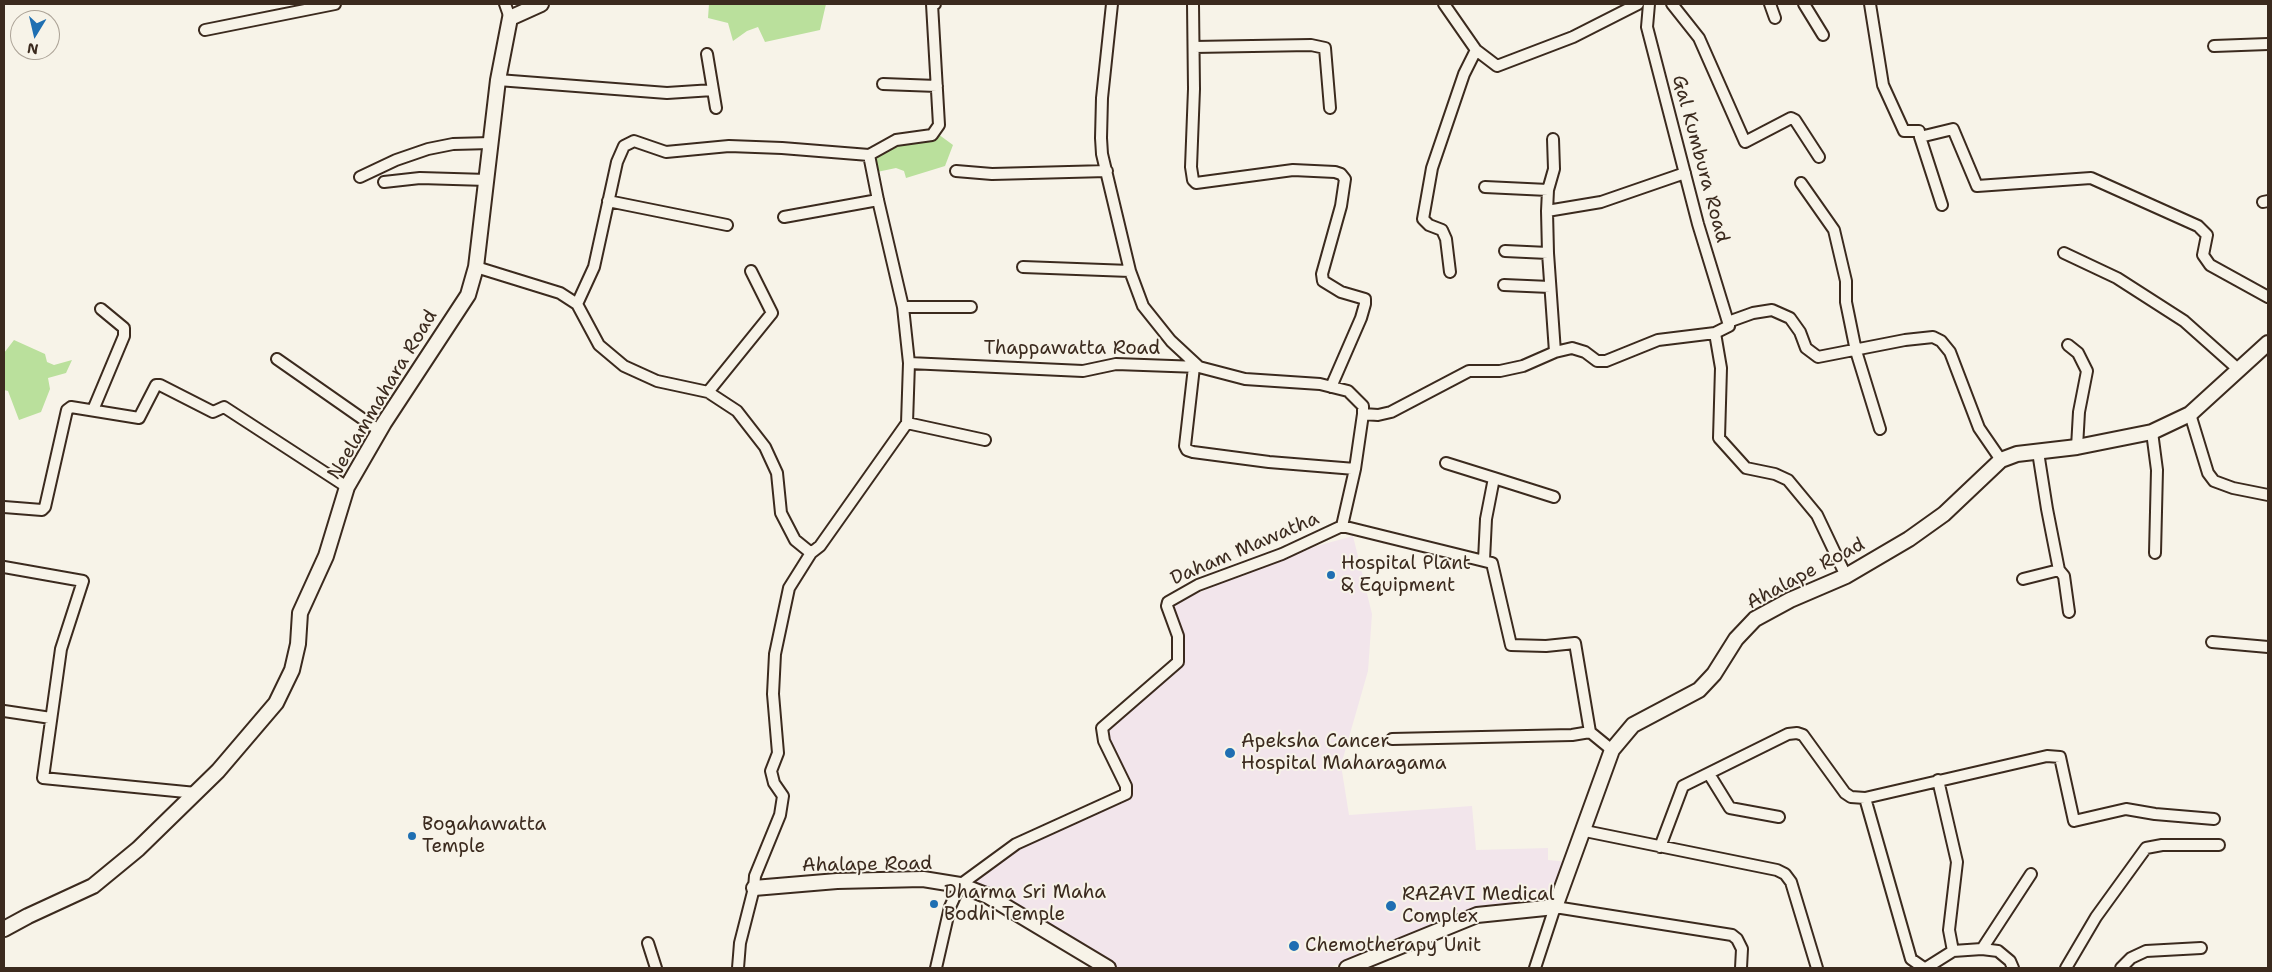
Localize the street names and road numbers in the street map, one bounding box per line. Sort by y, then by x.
street label: Gal Kumbura Road [1667,73,1733,245]
street label: Neelammahara Road [323,306,443,484]
street label: Thappawatta Road [984,338,1160,360]
street label: Daham Mawatha [1167,507,1323,591]
street label: Ahalape Road [1743,533,1869,615]
street label: Ahalape Road [802,852,932,878]

